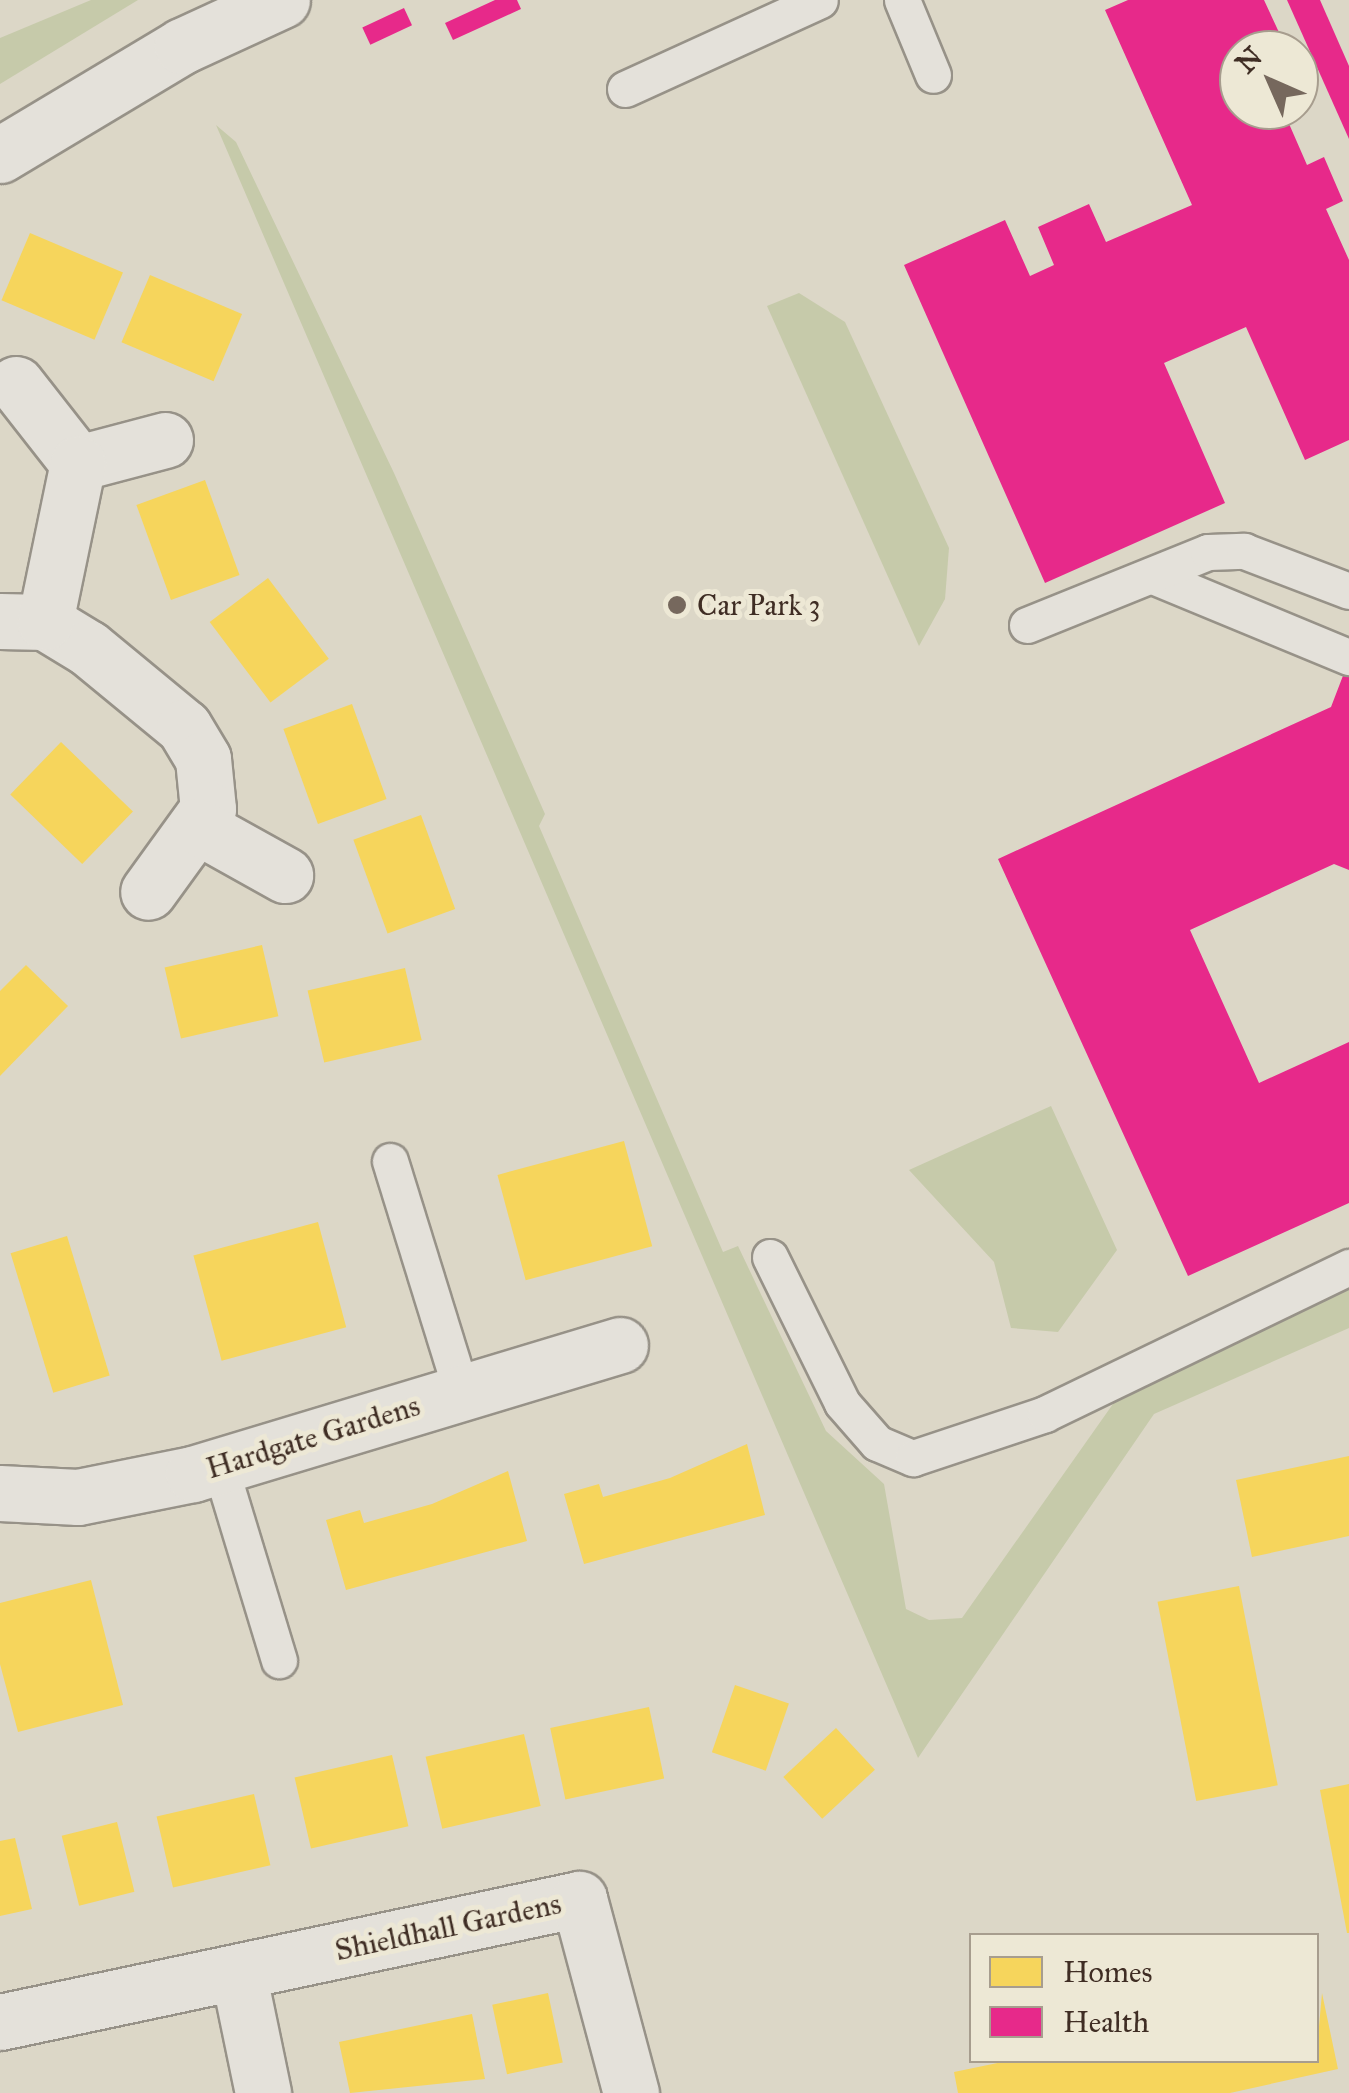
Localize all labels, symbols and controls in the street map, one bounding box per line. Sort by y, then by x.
north arrow [1219,30,1319,130]
text: N [1228,39,1270,81]
place label: Car Park 3 [697,587,821,623]
marker: Car Park 3 [666,594,688,616]
street label: Hardgate Gardens [202,1387,424,1487]
street label: Shieldhall Gardens [332,1885,564,1969]
legend [969,1933,1319,2063]
text: Homes [1063,1954,1152,1990]
text: Health [1063,2004,1149,2040]

